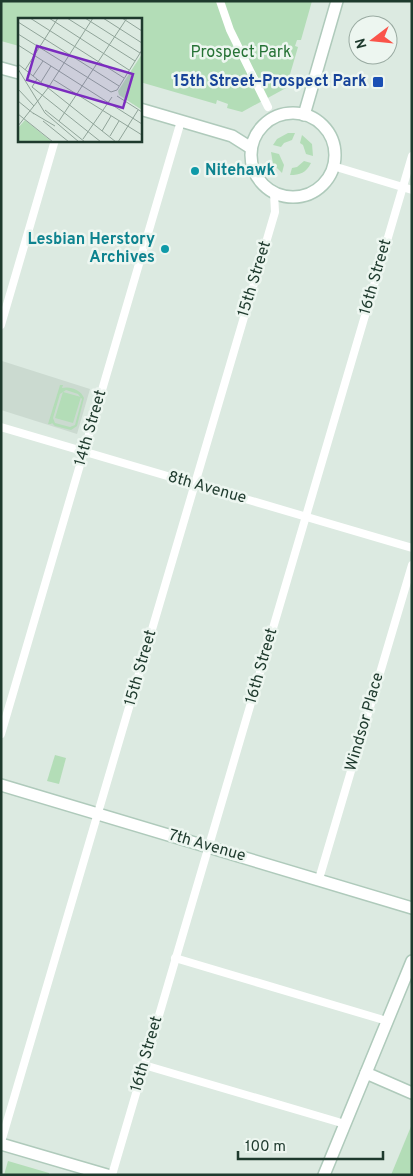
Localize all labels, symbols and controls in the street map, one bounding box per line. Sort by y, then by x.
north arrow [348,15,398,65]
inset map [18,18,141,141]
text: N [352,36,372,50]
park label: Prospect Park [190,43,292,63]
place label: 15th Street–Prospect Park [173,72,367,92]
marker: 15th Street–Prospect Park [371,75,385,89]
place label: Nitehawk [205,161,275,181]
marker: Nitehawk [189,165,201,177]
place label: Lesbian Herstory Archives [27,230,155,268]
street label: 16th Street [356,237,396,317]
street label: 15th Street [234,239,276,319]
marker: Lesbian Herstory Archives [159,243,171,255]
street label: 14th Street [71,388,111,468]
street label: 8th Avenue [165,467,249,509]
street label: 16th Street [242,626,282,706]
street label: 15th Street [121,628,161,708]
street label: Windsor Place [341,670,389,774]
street label: 7th Avenue [166,825,248,867]
street label: 16th Street [127,1014,167,1094]
scale bar [238,1128,383,1160]
text: 100 m [245,1138,286,1157]

